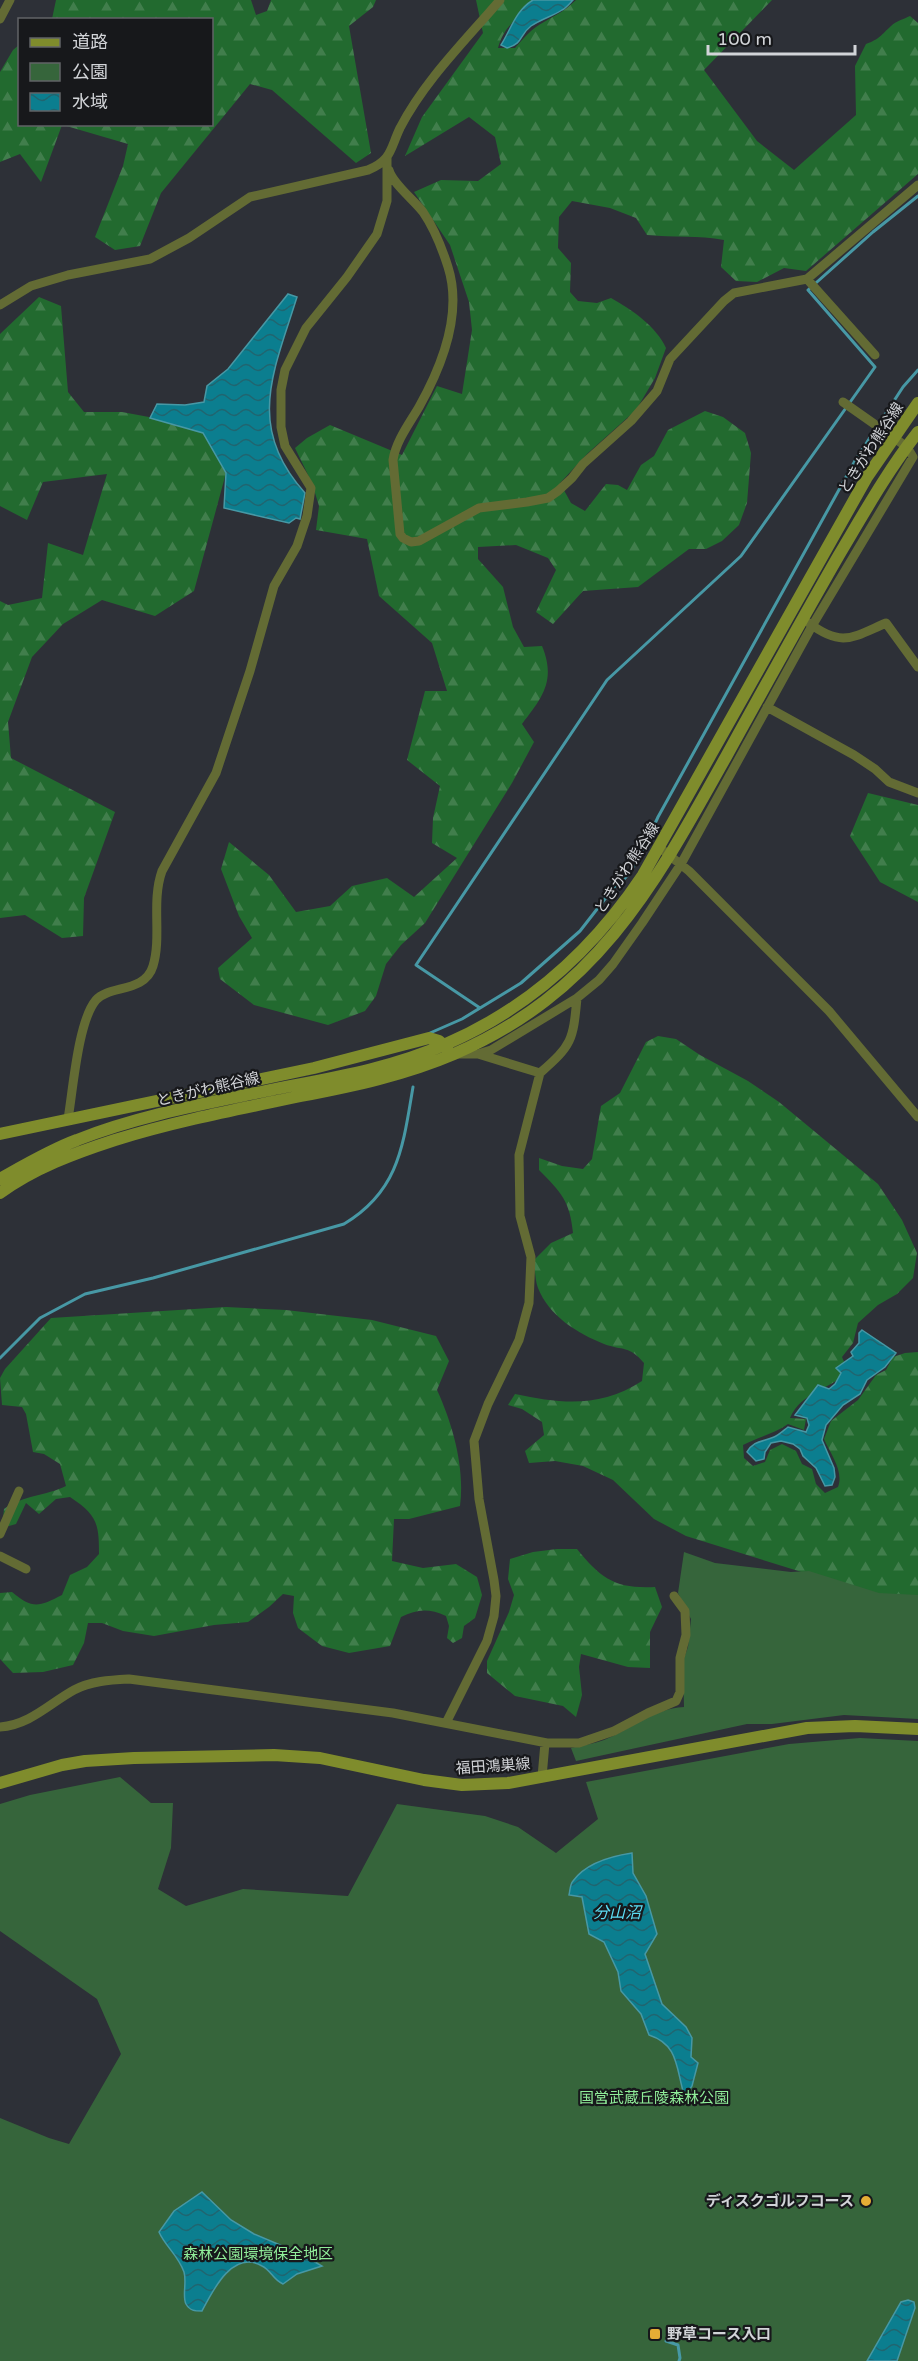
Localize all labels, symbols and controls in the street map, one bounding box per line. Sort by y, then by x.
legend [18,18,213,126]
scale bar [708,18,855,56]
text: 100 m [717,28,772,50]
text: 道路 [72,31,108,53]
text: 公園 [72,61,108,83]
text: 水域 [72,91,108,113]
street label: ときがわ熊谷線 [835,399,907,497]
street label: ときがわ熊谷線 [591,819,663,917]
street label: ときがわ熊谷線 [155,1068,261,1110]
street label: 福田鴻巣線 [455,1754,531,1778]
water label: 分山沼 [593,1903,643,1923]
park label: 国営武蔵丘陵森林公園 [579,2089,729,2107]
place label: ディスクゴルフコース [706,2192,854,2210]
marker: ディスクゴルフコース [859,2194,873,2208]
park label: 森林公園環境保全地区 [183,2245,333,2263]
place label: 野草コース入口 [667,2325,771,2343]
marker: 野草コース入口 [648,2327,662,2341]

